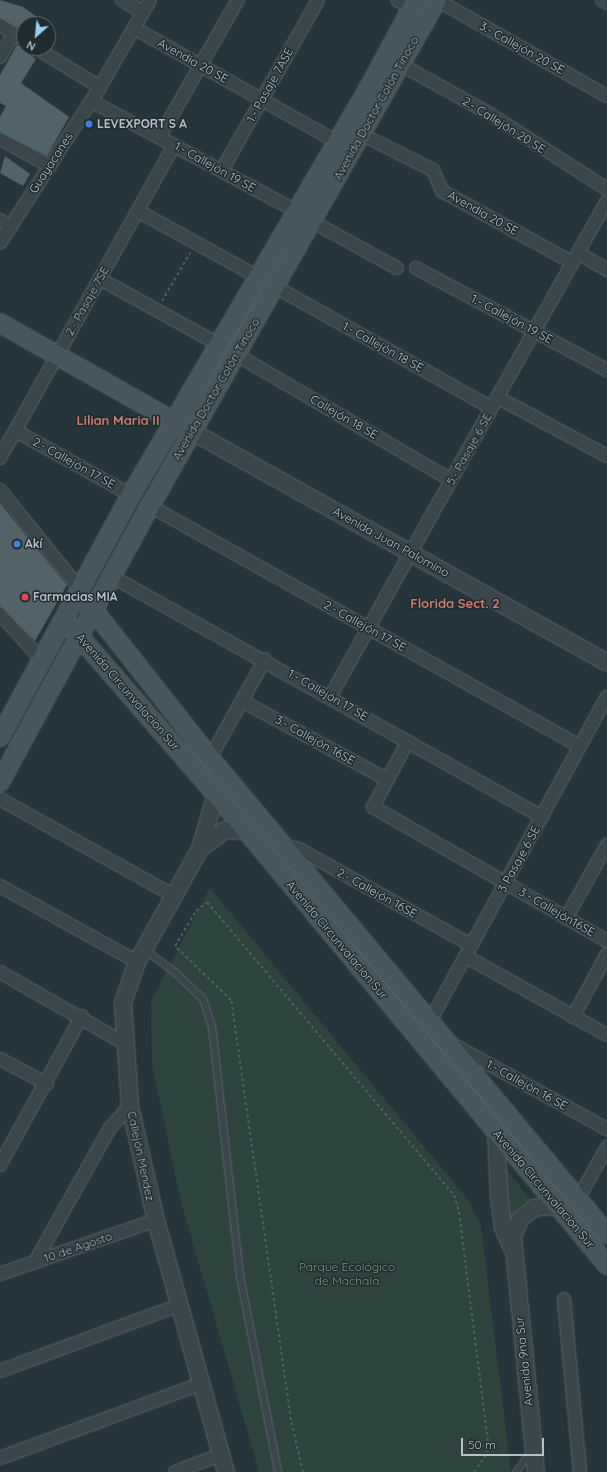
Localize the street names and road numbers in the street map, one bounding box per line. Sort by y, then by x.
street label: 3.- Callejón 20 SE [477,19,567,77]
street label: Avenida Doctor Colón Tinoco [330,34,422,182]
street label: Avendia 20 SE [155,36,231,86]
street label: 1.- Pasaje 7ASE [244,45,296,125]
street label: 2.- Callejón 20 SE [460,94,548,156]
street label: Guayacanes [26,130,76,196]
street label: 1.- Callejón 19 SE [172,139,258,195]
street label: Avendia 20 SE [445,188,521,238]
street label: 2.- Pasaje 7SE [62,264,112,338]
street label: 1.- Callejón 19 SE [469,291,555,347]
street label: Avenida Doctor Colón Tinoco [169,315,263,463]
street label: 1.- Callejón 18 SE [340,319,426,375]
street label: Callejón 18 SE [308,392,380,442]
street label: 5.- Pasaje 6 SE [443,410,495,488]
street label: 2.- Callejón 17 SE [30,434,118,492]
street label: Avenida Juan Palomino [330,504,452,580]
street label: 2.- Callejón 17 SE [321,597,409,655]
street label: Avenida Circunvalacion Sur [73,630,183,754]
street label: 1.- Callejón 17 SE [285,666,371,724]
street label: 3.- Callejón 16SE [273,712,357,768]
street label: 3 Pasaje 6 SE [495,823,543,895]
street label: 2.- Callejón 16SE [334,865,420,921]
street label: Avenida Circunvalacion Sur [283,878,391,1002]
street label: 3.- Callejón16SE [516,884,598,940]
street label: 1.- Callejón 16 SE [484,1057,570,1113]
street label: Callejón Mendez [124,1110,158,1202]
street label: Avenida Circunvalacion Sur [490,1127,598,1251]
street label: 10 de Agosto [42,1229,114,1265]
street label: Avenida 9na Sur [512,1315,536,1407]

